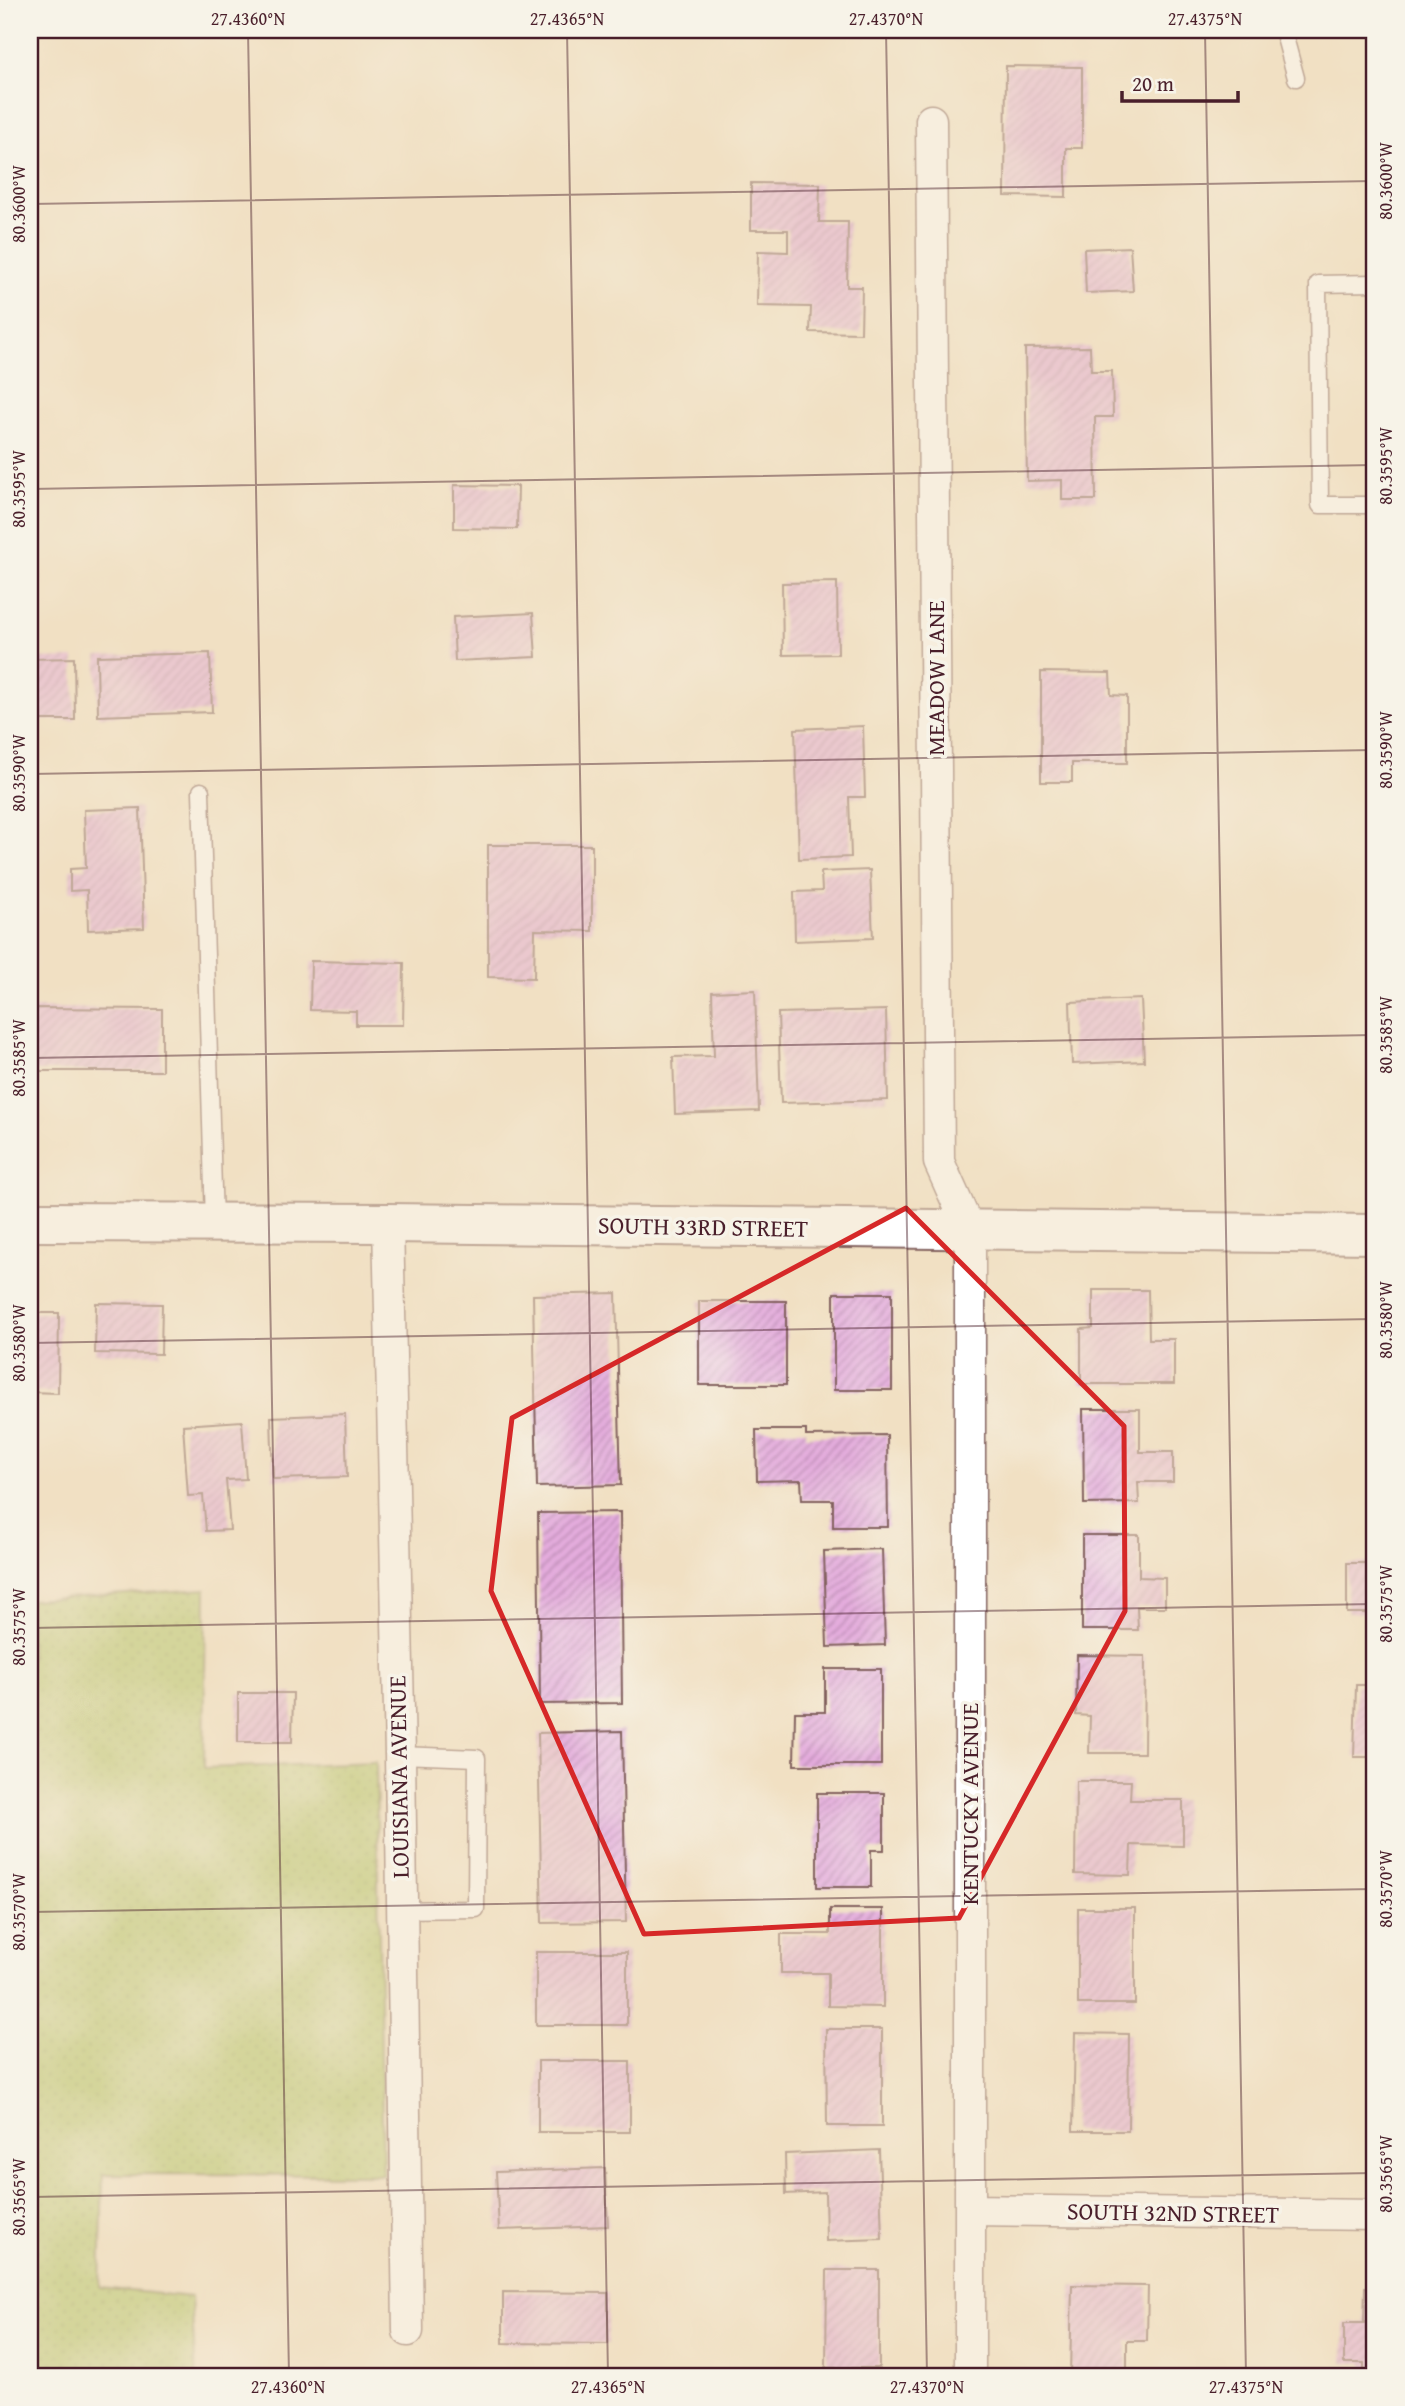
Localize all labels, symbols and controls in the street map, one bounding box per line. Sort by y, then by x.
text: 27.4360°N [211,5,286,32]
text: 27.4365°N [530,5,605,32]
text: 27.4370°N [849,5,924,32]
text: 27.4375°N [1168,5,1243,32]
scale bar [1122,60,1237,104]
text: 20 m [1132,68,1174,99]
text: 80.3600°W [1372,141,1399,220]
text: 80.3600°W [5,164,32,243]
text: 80.3595°W [1372,426,1399,505]
text: 80.3595°W [5,449,32,528]
street label: MEADOW LANE [918,600,953,756]
text: 80.3590°W [1372,710,1399,789]
text: 80.3590°W [5,733,32,812]
text: 80.3585°W [1372,995,1399,1074]
text: 80.3585°W [5,1018,32,1097]
street label: SOUTH 33RD STREET [598,1207,808,1246]
text: 80.3580°W [1372,1280,1399,1359]
text: 80.3580°W [5,1303,32,1382]
text: 80.3575°W [1372,1564,1399,1643]
text: 80.3575°W [5,1587,32,1666]
street label: LOUISIANA AVENUE [379,1675,418,1879]
street label: KENTUCKY AVENUE [952,1703,987,1905]
text: 80.3570°W [1372,1849,1399,1928]
text: 80.3570°W [5,1872,32,1951]
text: 80.3565°W [1372,2134,1399,2213]
text: 80.3565°W [5,2157,32,2236]
street label: SOUTH 32ND STREET [1067,2193,1279,2232]
text: 27.4360°N [251,2373,326,2400]
text: 27.4365°N [571,2373,646,2400]
text: 27.4370°N [890,2373,965,2400]
text: 27.4375°N [1209,2373,1284,2400]

